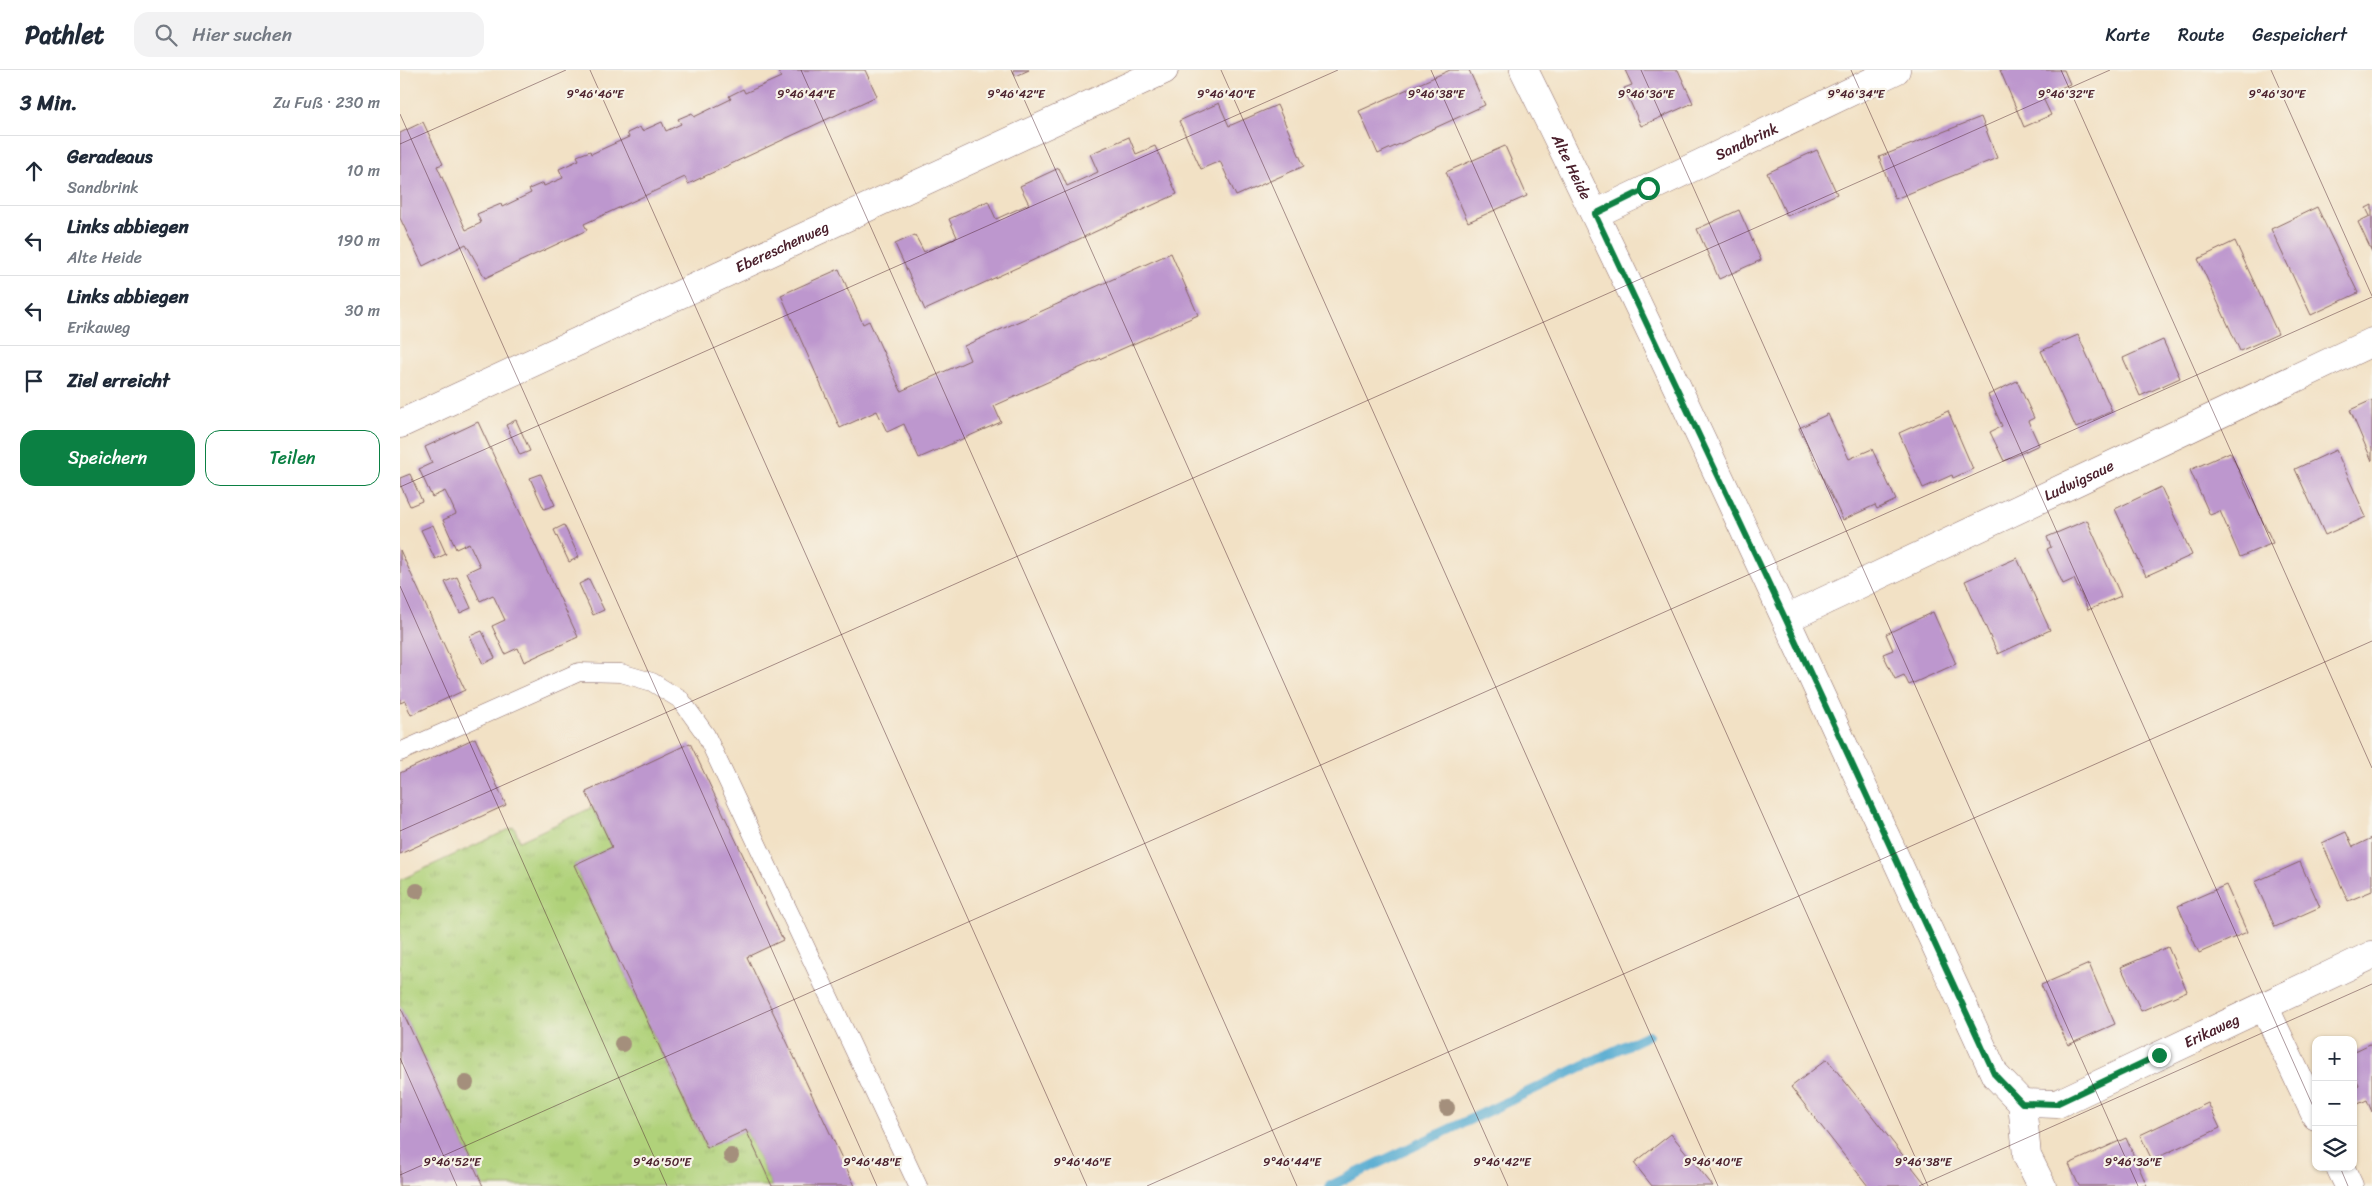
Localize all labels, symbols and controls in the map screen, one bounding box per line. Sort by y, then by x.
search box [134,12,484,57]
text: Pathlet [25,14,104,56]
text: Hier suchen [192,18,292,51]
text: Karte [2105,19,2150,51]
text: Route [2178,19,2224,51]
text: Gespeichert [2252,19,2347,51]
icon: search [152,21,180,49]
text: 9°46'46"E [566,83,625,105]
text: 9°46'44"E [777,83,836,105]
text: 9°46'42"E [987,83,1046,105]
text: 9°46'40"E [1197,83,1256,105]
text: 9°46'38"E [1408,83,1466,105]
text: 9°46'36"E [1618,83,1675,105]
text: 9°46'34"E [1827,83,1886,105]
text: 9°46'32"E [2038,83,2096,105]
text: 9°46'30"E [2248,83,2307,105]
text: 3 Min. [20,84,78,122]
text: Zu Fuß · 230 m [273,88,380,117]
street label: Sandbrink [1711,115,1783,168]
street label: Alte Heide [1544,129,1599,205]
text: Geradeaus [67,140,153,173]
text: 10 m [347,156,380,185]
icon: ahead [20,157,48,185]
text: Sandbrink [67,173,139,202]
route start [1637,177,1660,200]
text: Links abbiegen [67,210,189,243]
street label: Ebereschenweg [731,214,834,280]
text: 190 m [337,226,380,255]
icon: left [20,227,48,255]
text: Alte Heide [67,243,142,272]
text: Links abbiegen [67,280,189,313]
text: 30 m [345,296,380,325]
icon: left [20,297,48,325]
text: Erikaweg [67,313,130,342]
text: Ziel erreicht [67,364,170,397]
icon: arrive [20,367,48,395]
button: Speichern [20,430,195,486]
button: Teilen [205,430,380,486]
street label: Ludwigsaue [2039,453,2119,508]
street label: Erikaweg [2179,1006,2244,1055]
map controls [2312,1036,2357,1171]
button: + [2312,1036,2357,1081]
route end [2148,1044,2171,1067]
button: − [2312,1081,2357,1126]
button: layers [2312,1126,2357,1171]
text: 9°46'52"E [423,1151,482,1173]
text: 9°46'50"E [633,1151,692,1173]
text: 9°46'48"E [843,1151,902,1173]
text: 9°46'46"E [1053,1151,1112,1173]
text: 9°46'44"E [1263,1151,1322,1173]
text: 9°46'42"E [1473,1151,1532,1173]
text: 9°46'40"E [1684,1151,1743,1173]
text: 9°46'38"E [1895,1151,1953,1173]
text: 9°46'36"E [2105,1151,2162,1173]

